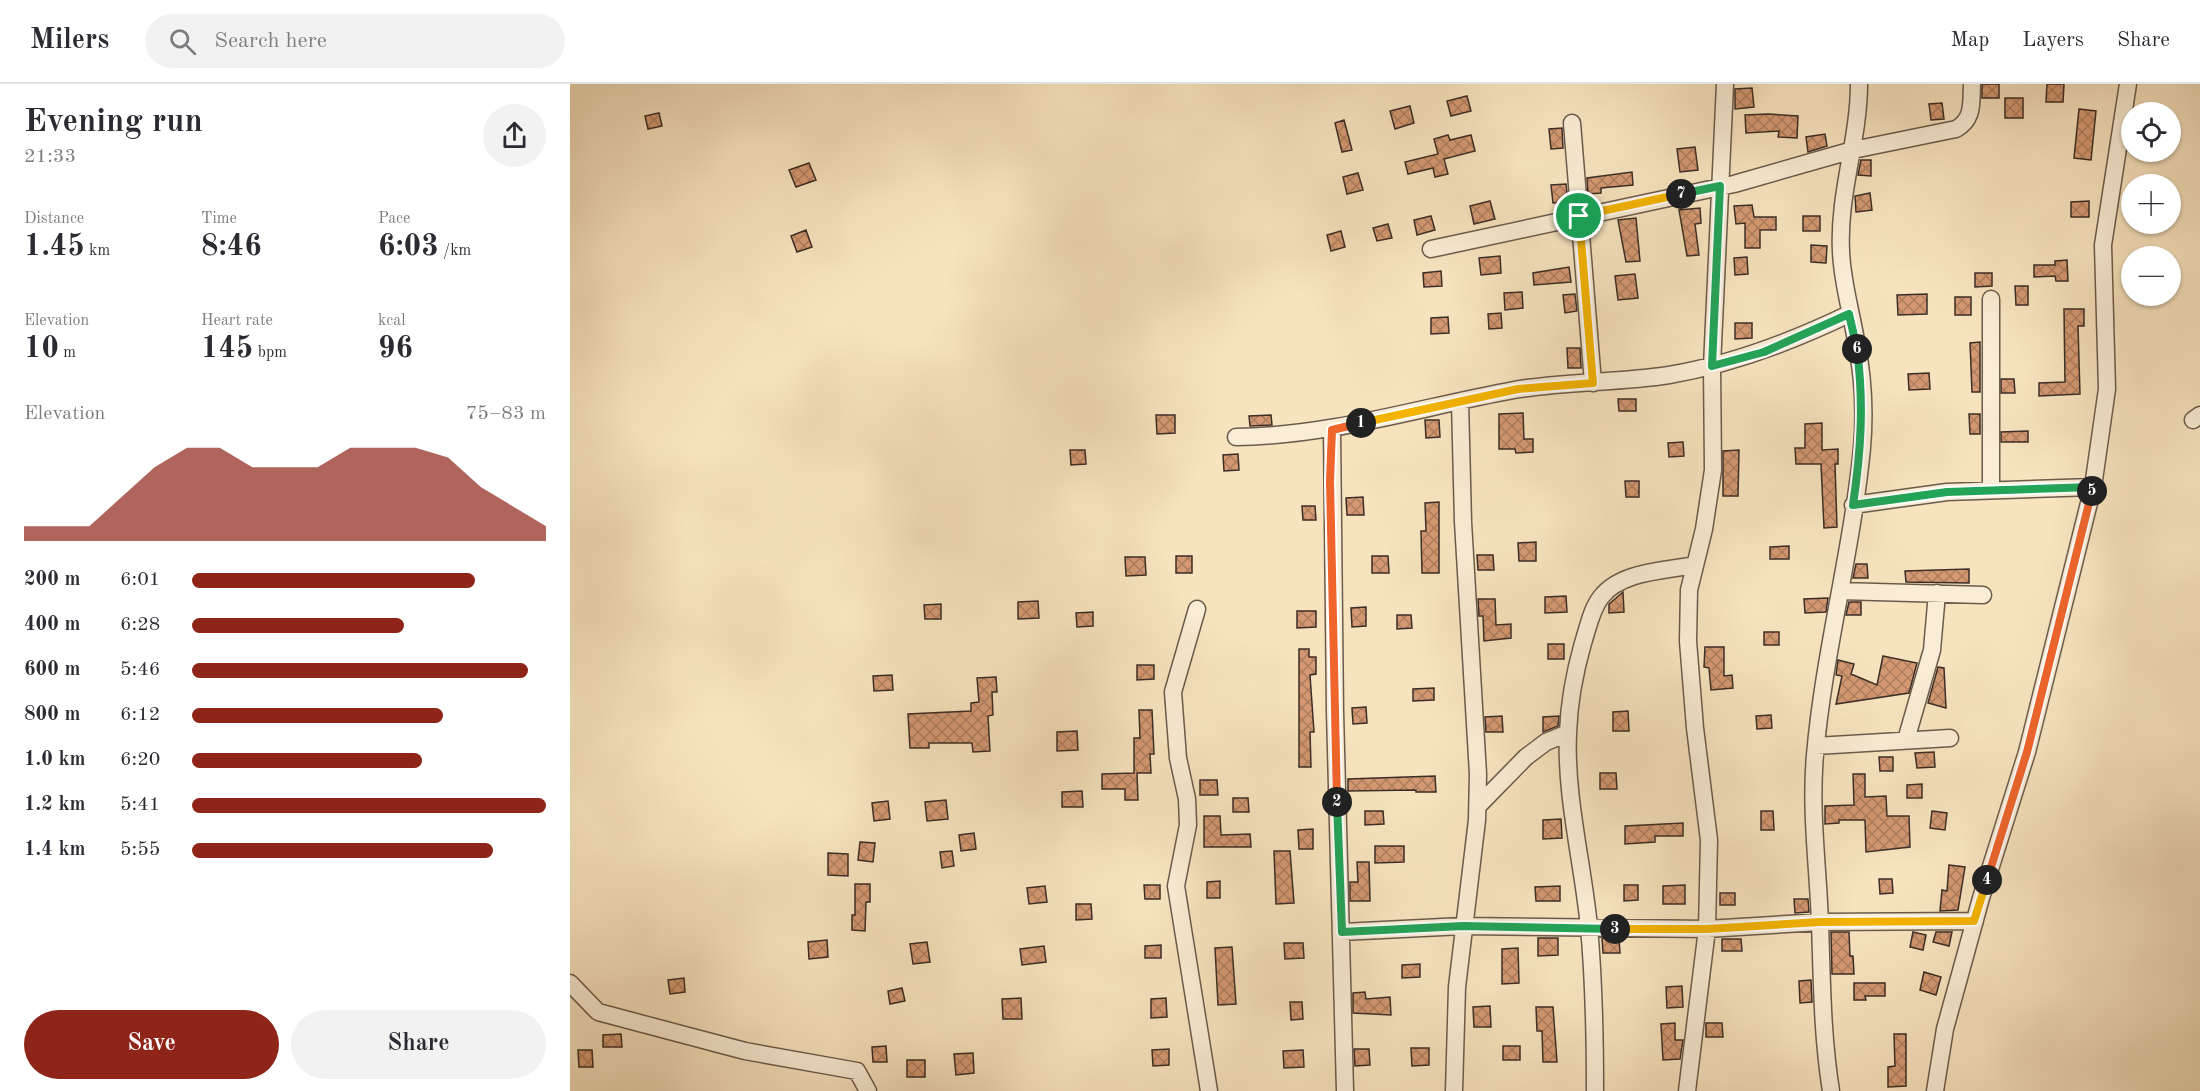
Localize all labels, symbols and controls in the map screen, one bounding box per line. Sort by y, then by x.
search box [145,14,565,68]
icon: search [166,25,199,58]
text: Milers [30,27,109,55]
text: Search here [214,30,327,52]
text: Map [1950,30,1989,51]
text: Layers [2022,30,2084,51]
text: Share [2117,30,2170,51]
map controls [2121,102,2181,306]
button: locate [2121,102,2181,162]
button: share [483,104,546,167]
text: Evening run [24,106,203,139]
text: 21:33 [24,147,76,167]
button: + [2121,174,2181,234]
pin: 7 [1666,179,1696,209]
text: 7 [1676,186,1686,202]
pin [1553,190,1604,241]
icon: arrive [1562,199,1595,232]
text: Distance [24,211,84,227]
text: Time [201,211,237,227]
text: Pace [378,211,410,227]
text: 1.45 [24,232,85,262]
text: 8:46 [201,232,262,262]
text: 6:03 [378,232,439,262]
text: km [85,243,110,259]
text: /km [439,243,471,259]
button: − [2121,246,2181,306]
text: Elevation [24,313,89,329]
text: Heart rate [201,313,273,329]
text: kcal [378,313,406,329]
text: 10 [24,334,59,364]
text: 145 [201,334,253,364]
text: 96 [378,334,413,364]
pin: 6 [1842,334,1872,364]
text: 6 [1852,341,1862,357]
text: m [59,345,76,361]
text: bpm [253,345,287,361]
text: Elevation [24,404,105,424]
text: 75–83 m [466,404,546,424]
pin: 1 [1346,408,1376,438]
text: 1 [1356,415,1366,431]
pin: 5 [2077,476,2107,506]
text: 5 [2087,483,2097,499]
text: 200 m [24,570,80,590]
text: 6:01 [120,570,160,590]
text: 400 m [24,615,80,635]
text: 6:28 [120,615,160,635]
text: 600 m [24,660,80,680]
text: 5:46 [120,660,160,680]
text: 800 m [24,705,80,725]
text: 6:12 [120,705,160,725]
text: 1.0 km [24,750,86,770]
text: 6:20 [120,750,160,770]
pin: 2 [1322,787,1352,817]
text: 2 [1332,794,1342,810]
text: 1.2 km [24,795,86,815]
text: 5:41 [120,795,160,815]
text: 1.4 km [24,840,86,860]
text: 5:55 [120,840,160,860]
pin: 4 [1972,865,2002,895]
text: 4 [1982,872,1992,888]
pin: 3 [1600,914,1630,944]
text: 3 [1610,921,1620,937]
button: Save [24,1010,279,1079]
button: Share [291,1010,546,1079]

